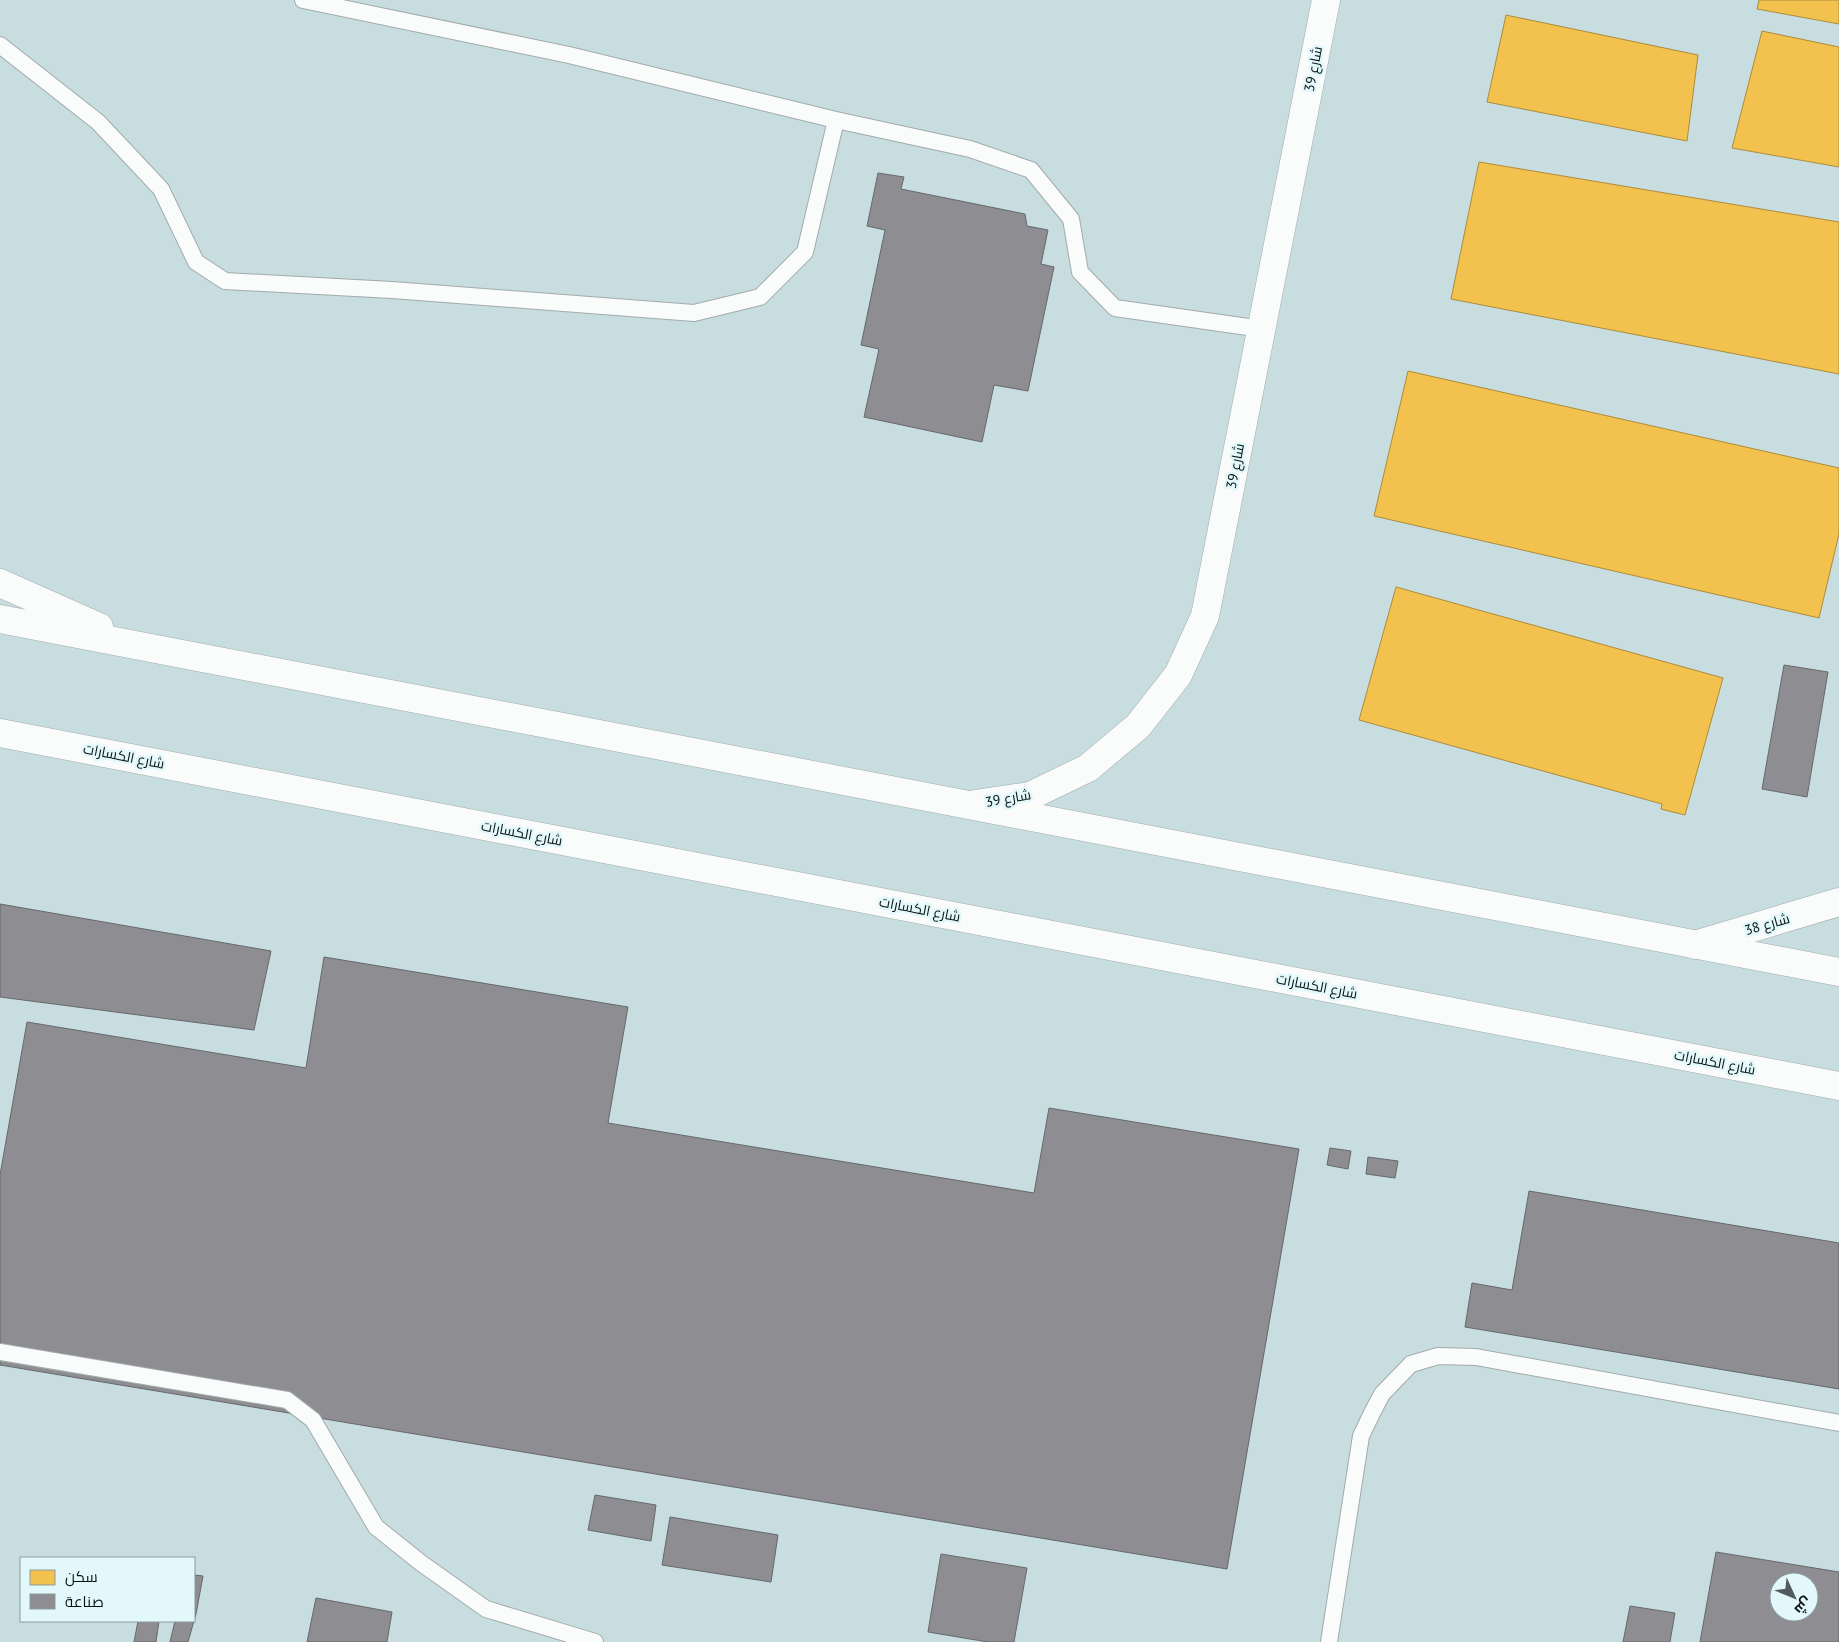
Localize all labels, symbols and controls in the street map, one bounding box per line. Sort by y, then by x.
street label: شارع 39 [1300,45,1326,93]
street label: شارع 39 [1222,442,1248,490]
street label: شارع الكسارات [82,739,166,773]
street label: شارع 39 [984,785,1032,811]
street label: شارع الكسارات [480,816,564,850]
street label: شارع الكسارات [878,892,962,926]
street label: شارع 38 [1742,909,1792,939]
street label: شارع الكسارات [1275,969,1359,1003]
street label: شارع الكسارات [1673,1045,1757,1079]
legend [20,1557,195,1622]
text: سكن [65,1567,98,1587]
north arrow [1769,1572,1819,1622]
text: صناعة [65,1592,104,1611]
text: ش [1791,1593,1816,1619]

